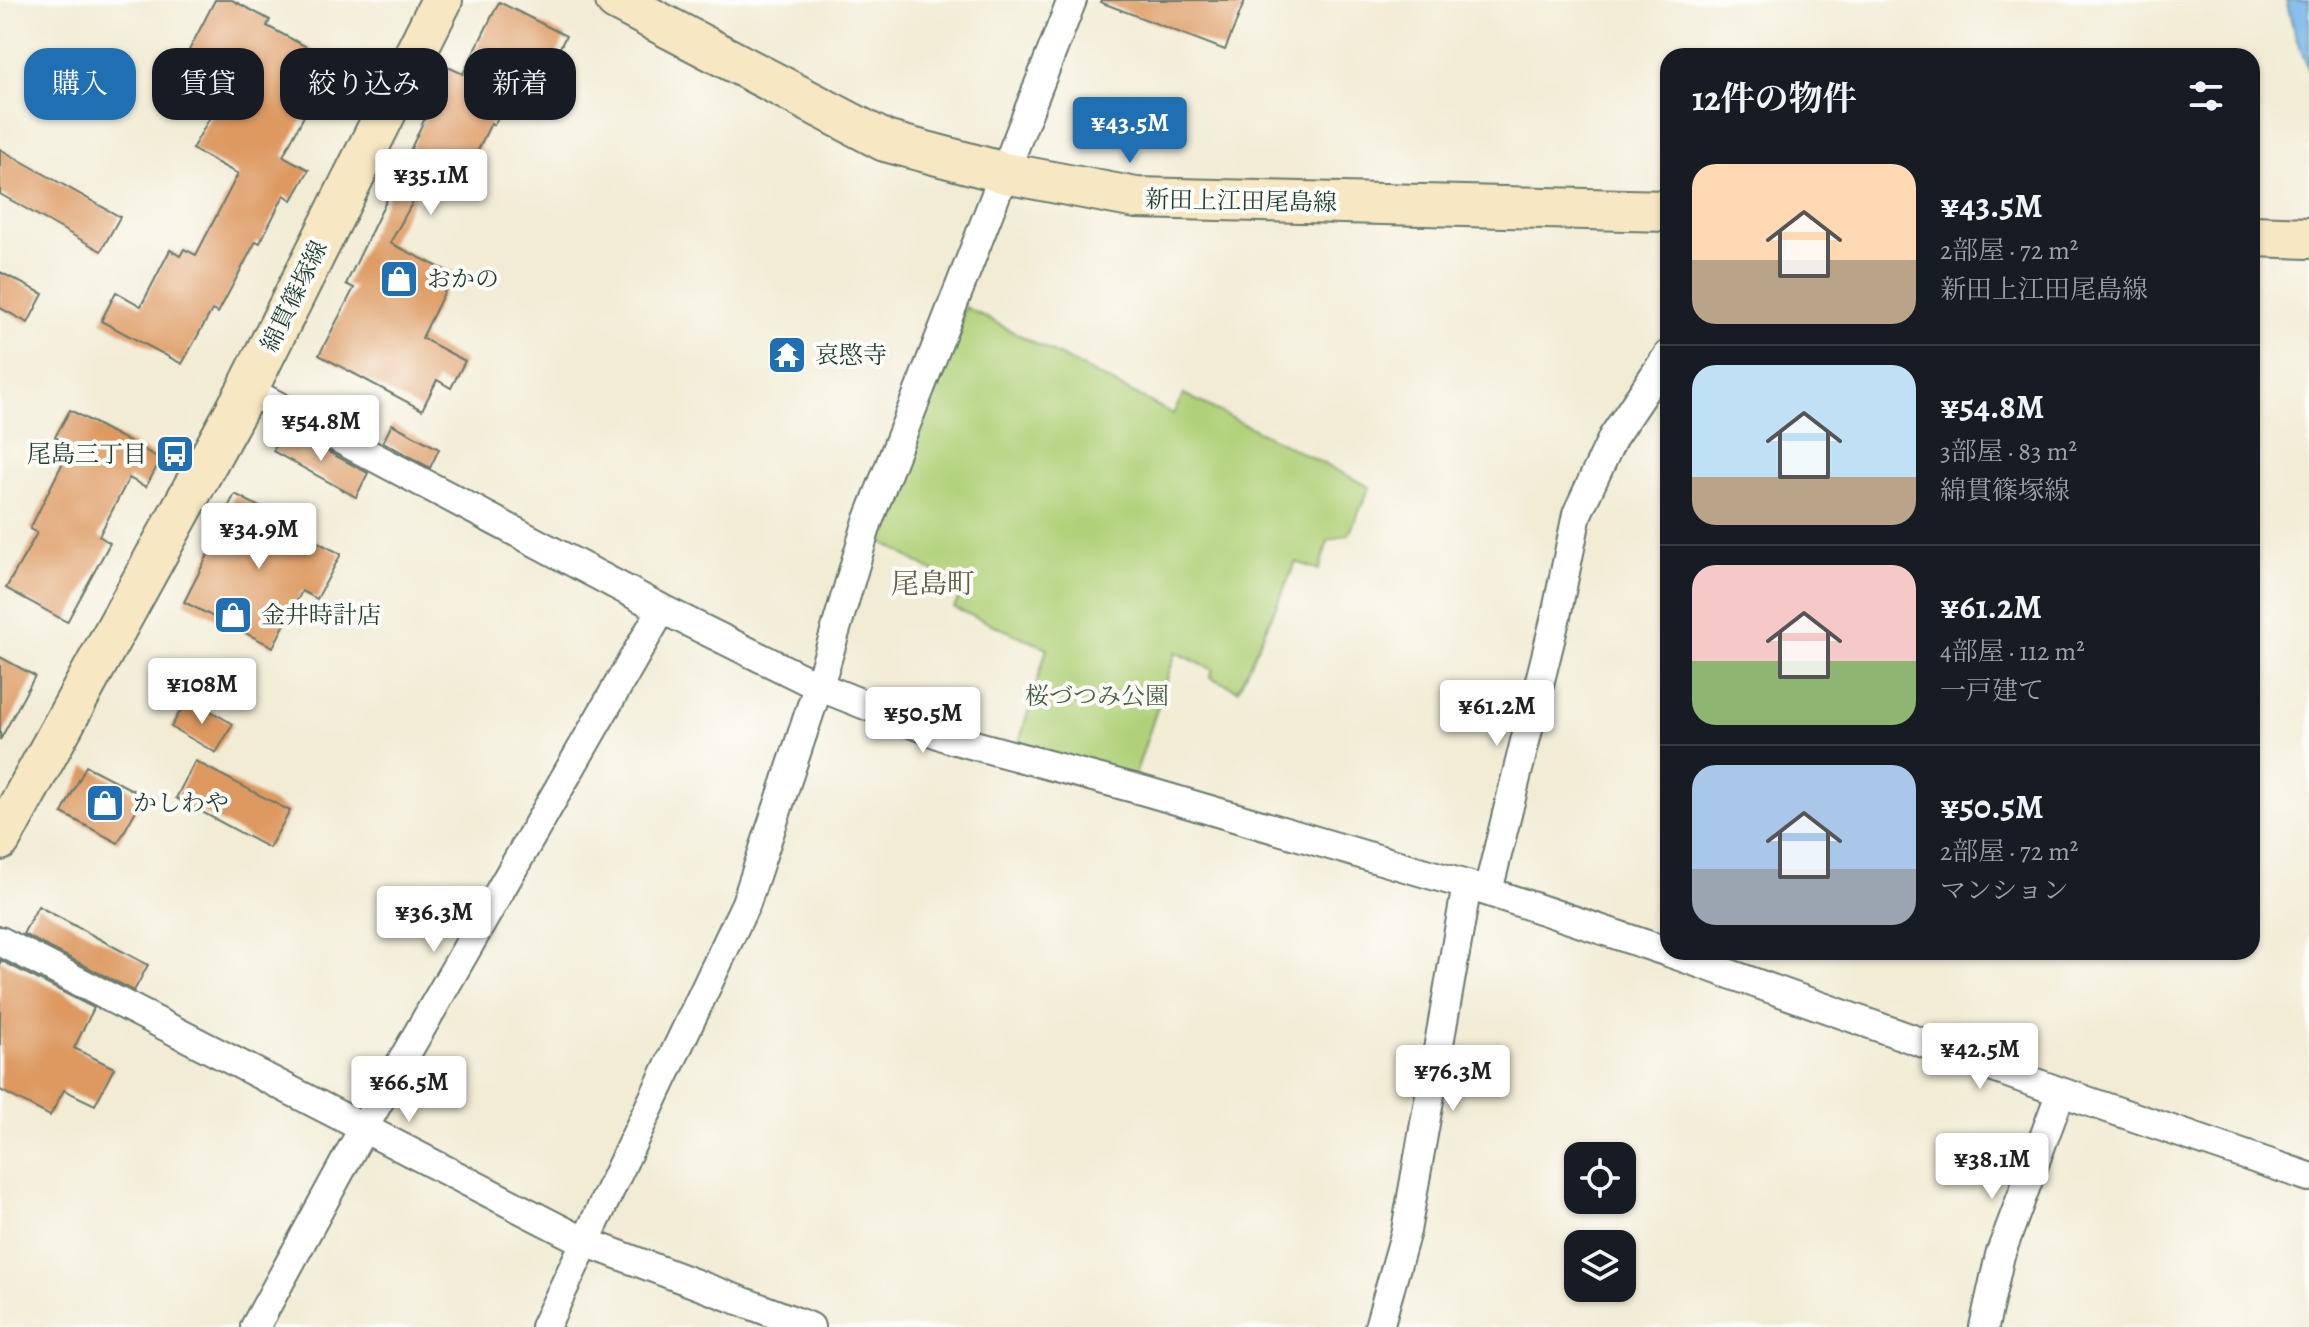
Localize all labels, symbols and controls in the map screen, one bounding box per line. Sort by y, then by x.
chip: 購入 [24,48,136,120]
chip: 賃貸 [152,48,264,120]
chip: 絞り込み [280,48,448,120]
chip: 新着 [464,48,576,120]
icon: filters [2184,74,2228,118]
text: 12件の物件 [1692,75,1857,122]
pin: ¥43.5M [1065,97,1195,165]
text: ¥43.5M [1091,105,1169,140]
pin: ¥35.1M [366,149,496,217]
text: ¥35.1M [393,157,469,192]
text: ¥43.5M [1940,182,2043,229]
street label: 新田上江田尾島線 [1145,183,1337,219]
icon: home [1756,196,1852,292]
text: 2部屋 · 72 m² [1940,233,2078,268]
street label: 綿貫篠塚線 [253,235,335,357]
shop icon: おかの [378,258,420,300]
place label: おかの [427,263,499,295]
text: 新田上江田尾島線 [1940,272,2148,307]
temple icon: 哀愍寺 [766,334,808,376]
place label: 哀愍寺 [815,339,887,371]
text: ¥54.8M [1940,383,2044,430]
pin: ¥54.8M [256,395,386,463]
icon: home [1756,397,1852,493]
text: ¥54.8M [281,403,361,438]
bus stop icon: 尾島三丁目 [154,433,196,475]
text: 3部屋 · 83 m² [1940,434,2077,469]
place label: 尾島三丁目 [27,438,147,470]
text: 綿貫篠塚線 [1940,473,2070,508]
pin: ¥34.9M [194,503,324,571]
text: ¥34.9M [219,511,299,546]
district label: 尾島町 [891,565,975,603]
text: ¥61.2M [1940,583,2042,630]
shop icon: 金井時計店 [212,594,254,636]
icon: home [1756,597,1852,693]
place label: 金井時計店 [261,599,381,631]
text: 4部屋 · 112 m² [1940,634,2085,669]
pin: ¥108M [146,658,258,726]
text: ¥108M [166,666,238,701]
text: 一戸建て [1940,673,2044,708]
park label: 桜づつみ公園 [1025,680,1169,712]
pin: ¥61.2M [1432,680,1562,748]
pin: ¥50.5M [858,687,988,755]
text: ¥61.2M [1458,688,1536,723]
text: ¥50.5M [883,695,963,730]
shop icon: かしわや [84,782,126,824]
text: ¥50.5M [1940,783,2044,830]
place label: かしわや [133,787,229,819]
icon: home [1756,797,1852,893]
text: 2部屋 · 72 m² [1940,834,2078,869]
text: マンション [1940,873,2069,908]
pin: ¥36.3M [369,886,499,954]
text: ¥36.3M [395,894,473,929]
pin: ¥42.5M [1915,1023,2045,1091]
text: ¥42.5M [1940,1031,2020,1066]
pin: ¥76.3M [1388,1045,1518,1113]
text: ¥76.3M [1414,1053,1492,1088]
pin: ¥66.5M [344,1056,474,1124]
text: ¥66.5M [369,1064,449,1099]
pin: ¥38.1M [1927,1133,2057,1201]
text: ¥38.1M [1954,1141,2030,1176]
map controls [1564,1142,1636,1302]
button: locate [1564,1142,1636,1214]
button: layers [1564,1230,1636,1302]

